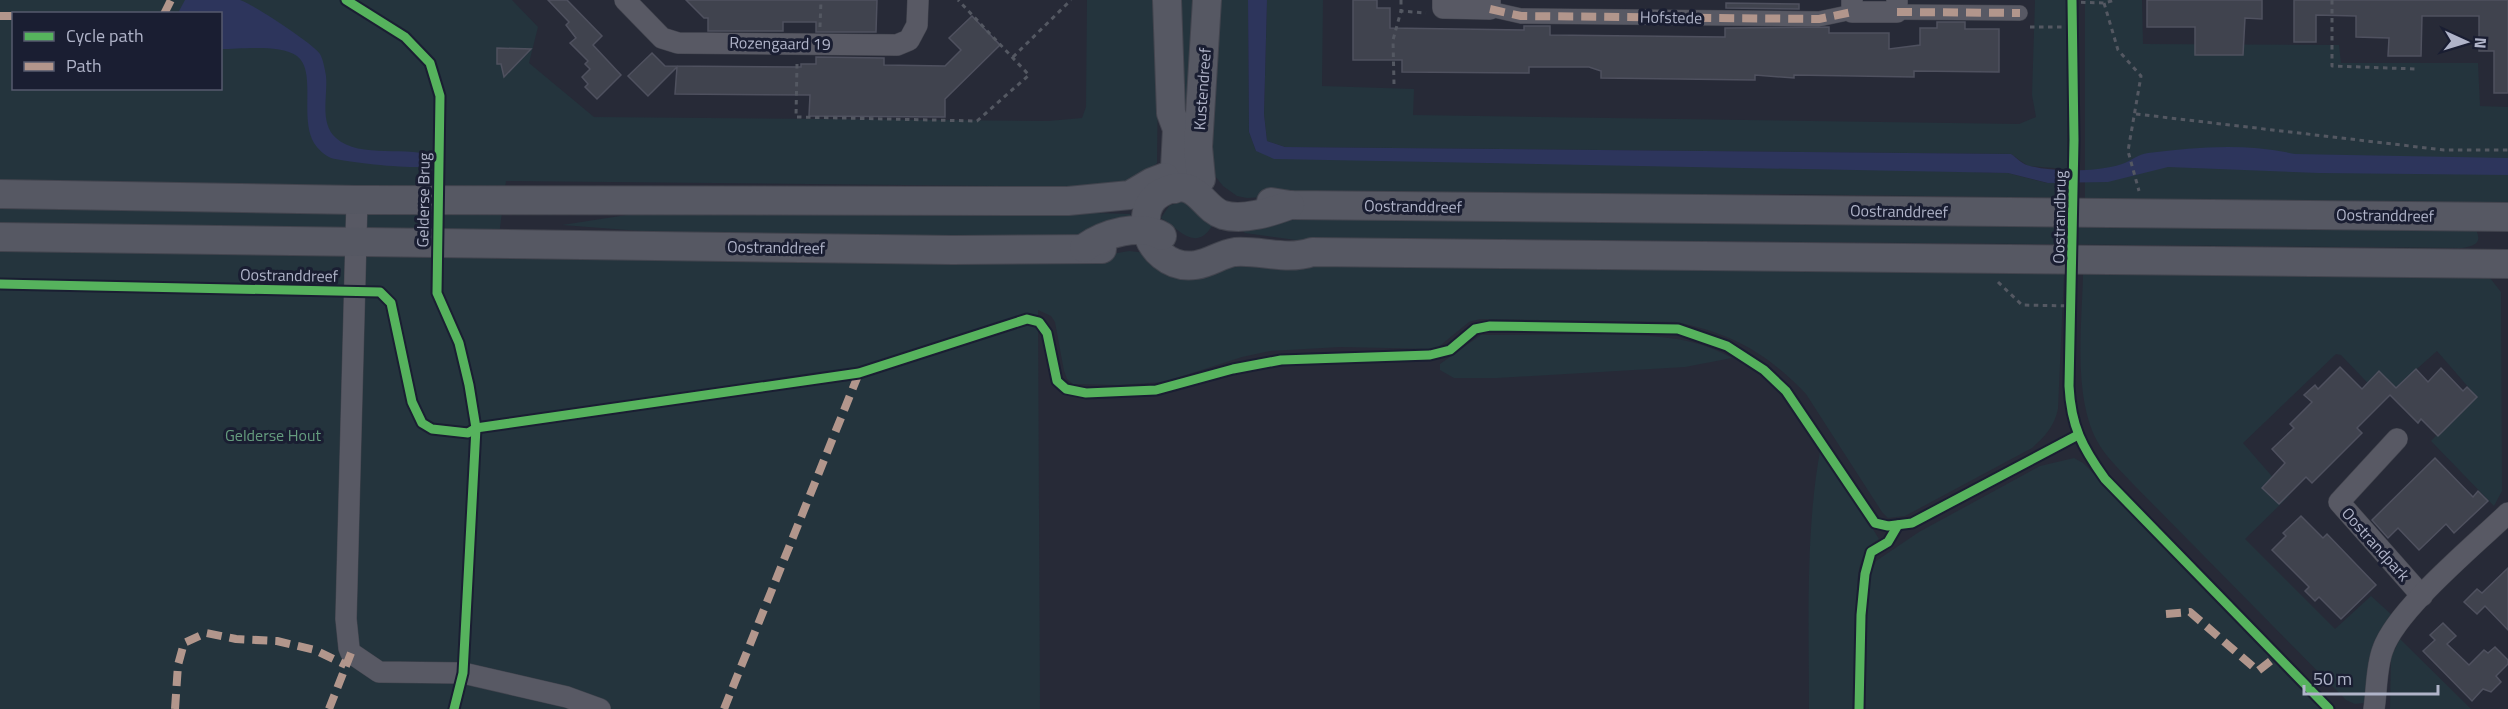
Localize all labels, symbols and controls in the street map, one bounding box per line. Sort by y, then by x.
street label: Hofstede [1640,4,1702,30]
legend [12,12,222,90]
north arrow [2436,12,2496,72]
text: Cycle path [66,22,144,49]
street label: Rozengaard 19 [729,30,831,56]
text: N [2469,37,2493,49]
street label: Kustendreef [1187,46,1217,131]
text: Path [66,52,102,79]
street label: Gelderse Brug [410,152,436,248]
street label: Oostrandbrug [2046,170,2072,264]
street label: Oostranddreef [1364,193,1463,219]
street label: Oostranddreef [1850,198,1949,224]
street label: Oostranddreef [2336,202,2435,228]
street label: Oostranddreef [727,234,826,260]
street label: Oostranddreef [240,262,339,288]
park label: Gelderse Hout [225,423,321,447]
street label: Oostrandpark [2336,502,2416,587]
scale bar [2304,658,2438,696]
text: 50 m [2313,665,2352,692]

